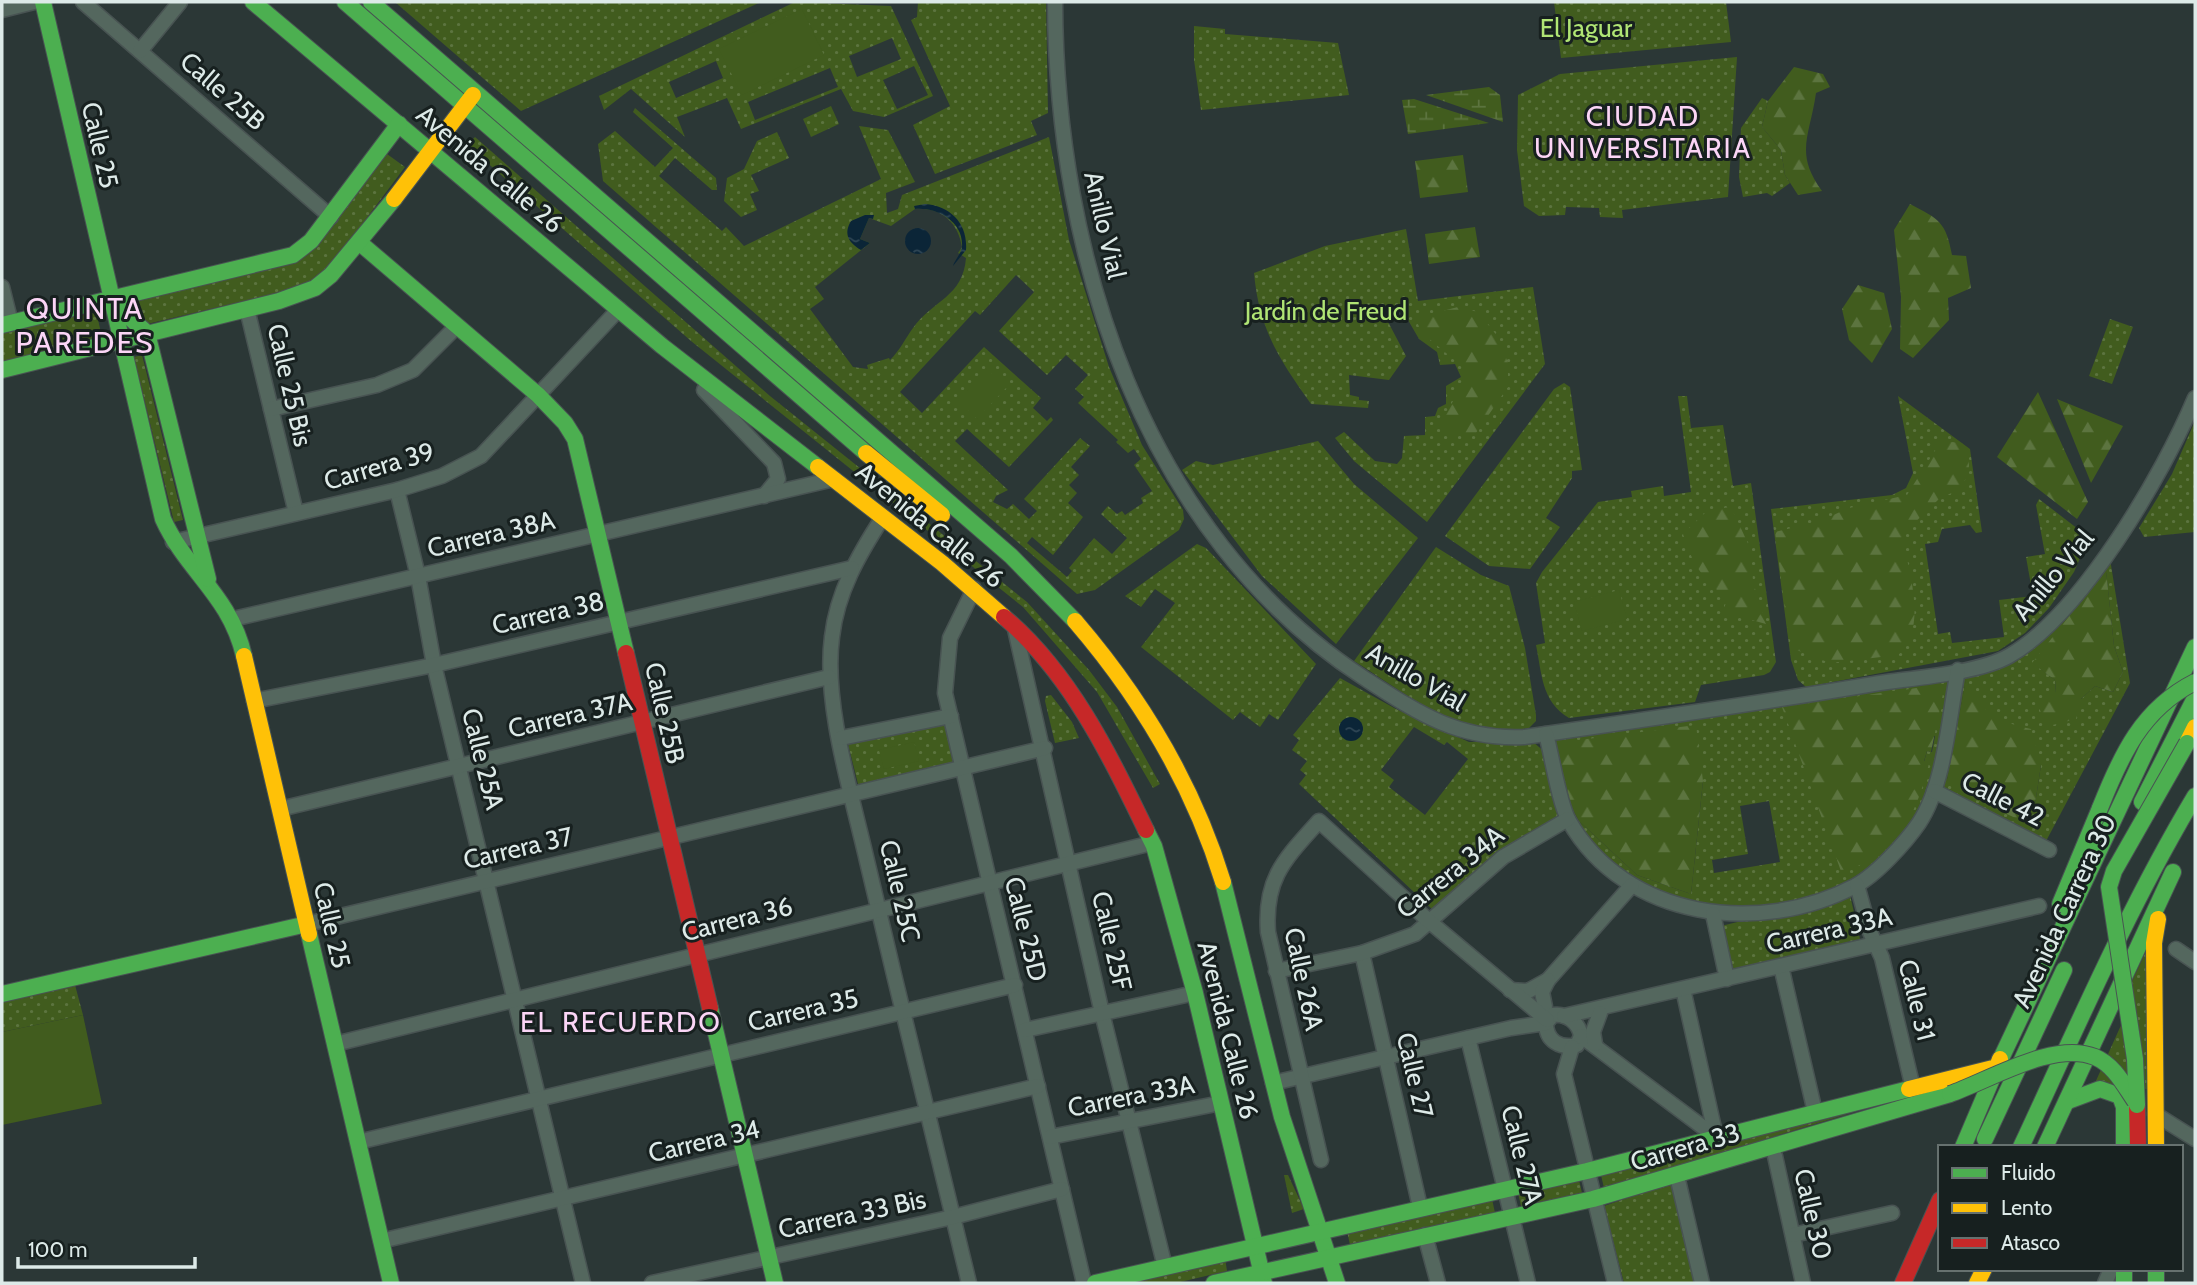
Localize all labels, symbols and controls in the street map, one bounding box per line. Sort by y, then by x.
park label: El Jaguar [1540,12,1633,44]
street label: Calle 25B [174,45,272,137]
street label: Avenida Calle 26 [410,98,570,240]
street label: Calle 25 [75,99,125,191]
district label: CIUDAD UNIVERSITARIA [1534,99,1752,165]
street label: Anillo Vial [1077,168,1133,282]
district label: QUINTA PAREDES [15,290,155,361]
park label: Jardín de Freud [1244,295,1407,327]
street label: Calle 25 Bis [260,321,320,450]
street label: Carrera 39 [320,435,438,497]
street label: Avenida Calle 26 [849,455,1011,595]
street label: Carrera 38A [424,504,558,564]
street label: Anillo Vial [2006,523,2100,627]
street label: Carrera 38 [489,585,607,641]
street label: Anillo Vial [1361,636,1471,718]
street label: Calle 25B [638,659,692,767]
street label: Carrera 37A [505,685,635,745]
street label: Calle 25A [455,705,511,813]
street label: Calle 42 [1956,765,2050,833]
street label: Avenida Carrera 30 [2005,809,2123,1013]
street label: Carrera 34A [1390,819,1510,925]
street label: Carrera 37 [460,820,576,876]
street label: Calle 25C [873,837,927,945]
street label: Calle 25D [998,874,1054,984]
street label: Calle 25 [307,879,357,971]
street label: Calle 25F [1085,888,1139,994]
street label: Carrera 36 [678,890,796,948]
street label: Carrera 33A [1763,900,1895,960]
street label: Calle 26A [1278,925,1330,1033]
street label: Avenida Calle 26 [1190,938,1266,1122]
street label: Calle 31 [1892,956,1942,1044]
street label: Carrera 35 [745,982,861,1038]
district label: EL RECUERDO [520,1005,722,1039]
street label: Calle 27 [1390,1029,1440,1121]
street label: Carrera 33A [1065,1068,1197,1124]
street label: Calle 27A [1494,1102,1550,1208]
street label: Carrera 34 [645,1113,763,1169]
street label: Carrera 33 [1627,1116,1743,1178]
legend [1938,1145,2183,1271]
text: Fluido [2001,1160,2056,1185]
street label: Calle 30 [1787,1166,1839,1262]
street label: Carrera 33 Bis [775,1183,929,1245]
text: Lento [2001,1195,2052,1220]
scale bar [18,1226,194,1270]
text: Atasco [2001,1230,2060,1255]
text: 100 m [28,1237,87,1262]

